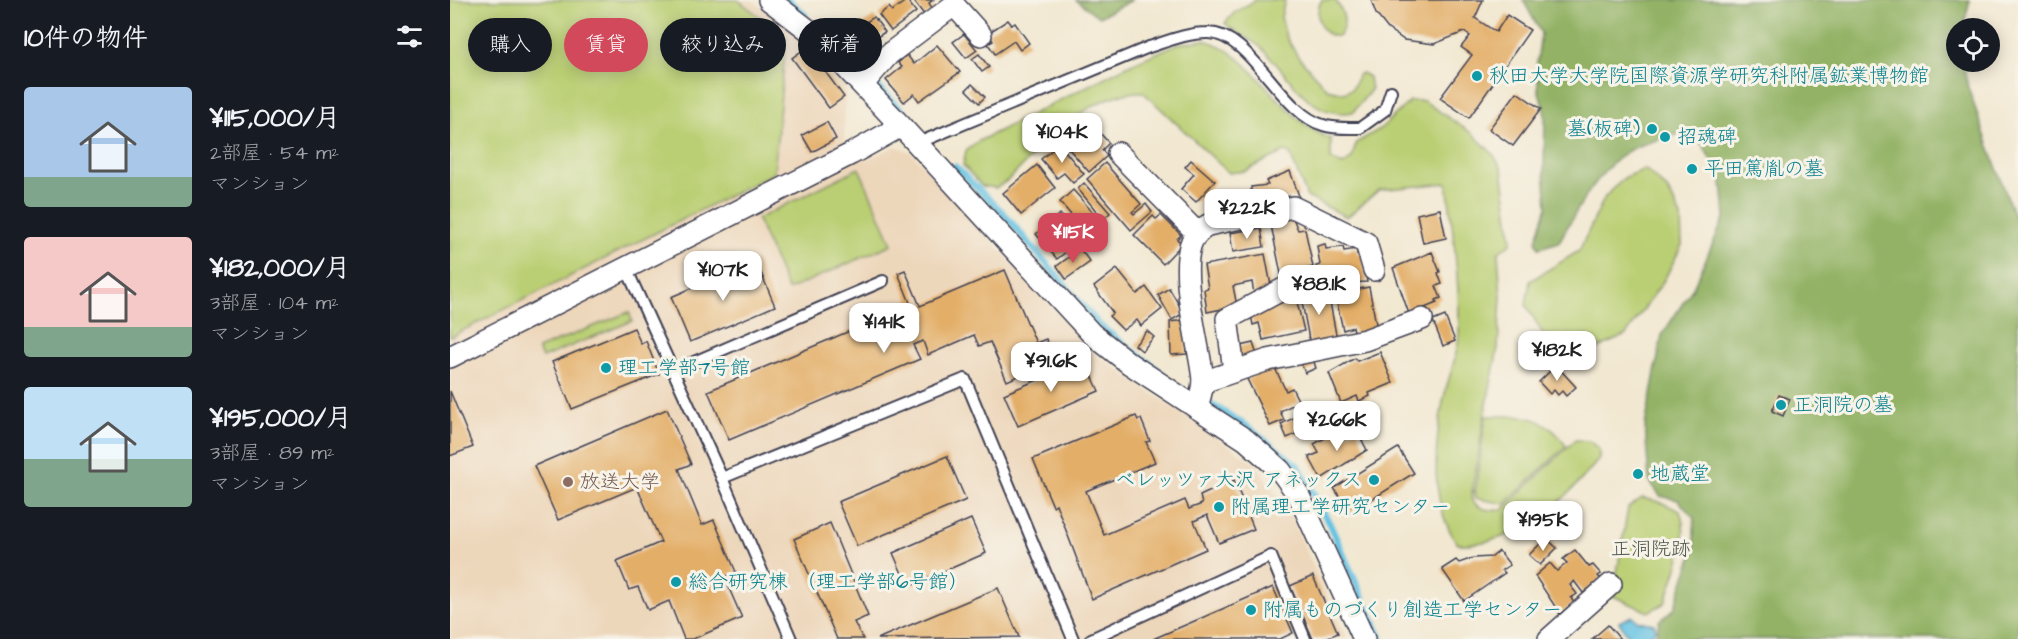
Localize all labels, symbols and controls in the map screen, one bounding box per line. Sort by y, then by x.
chip: 購入 [468,18,552,72]
chip: 賃貸 [564,18,648,72]
chip: 絞り込み [660,18,786,72]
chip: 新着 [798,18,882,72]
map controls [1946,18,2000,72]
button: locate [1946,18,2000,72]
text: 10件の物件 [24,20,148,56]
icon: filters [393,20,426,53]
place label: 秋田大学大学院国際資源学研究科附属鉱業博物館 [1489,62,1929,90]
marker: 秋田大学大学院国際資源学研究科附属鉱業博物館 [1470,69,1484,83]
text: ¥115,000/月 [210,100,341,136]
icon: home [72,111,144,183]
pin: ¥104K [1020,113,1104,164]
place label: 墓(板碑) [1567,115,1640,143]
text: ¥104K [1036,118,1088,146]
marker: 墓(板碑) [1645,122,1659,136]
place label: 招魂碑 [1677,123,1737,151]
marker: 招魂碑 [1658,130,1672,144]
text: 2部屋 · 54 m² [210,139,339,167]
place label: 平田篤胤の墓 [1704,155,1824,183]
marker: 平田篤胤の墓 [1685,162,1699,176]
text: マンション [210,170,309,198]
pin: ¥222K [1205,189,1289,240]
text: ¥222K [1218,194,1276,222]
pin: ¥115K [1031,213,1115,264]
text: ¥115K [1052,218,1094,246]
text: ¥182,000/月 [210,250,351,286]
pin: ¥107K [681,251,765,302]
text: ¥107K [698,256,748,284]
icon: home [72,261,144,333]
pin: ¥88.1K [1270,265,1368,316]
text: ¥88.1K [1292,270,1346,298]
text: 3部屋 · 104 m² [210,289,339,317]
pin: ¥141K [842,303,926,354]
text: ¥141K [863,308,905,336]
text: マンション [210,320,309,348]
pin: ¥182K [1515,331,1599,382]
text: ¥182K [1532,336,1582,364]
pin: ¥91.6K [1002,342,1100,393]
text: ¥91.6K [1025,347,1077,375]
place label: 理工学部7号館 [618,354,750,382]
marker: 理工学部7号館 [599,361,613,375]
place label: 正洞院の墓 [1793,391,1893,419]
marker: 正洞院の墓 [1774,398,1788,412]
text: ¥195,000/月 [210,400,352,436]
pin: ¥266K [1295,401,1379,452]
text: ¥266K [1307,406,1367,434]
icon: home [72,411,144,483]
text: 3部屋 · 89 m² [210,439,334,467]
place label: 地蔵堂 [1650,460,1710,488]
place label: ベレッツァ大沢 アネックス [1115,466,1362,494]
marker: 地蔵堂 [1631,467,1645,481]
place label: 放送大学 [580,468,660,496]
text: マンション [210,470,309,498]
marker: ベレッツァ大沢 アネックス [1367,473,1381,487]
marker: 放送大学 [561,475,575,489]
place label: 附属理工学研究センター [1231,493,1450,521]
marker: 附属理工学研究センター [1212,500,1226,514]
pin: ¥195K [1501,501,1585,552]
text: ¥195K [1518,506,1568,534]
park label: 正洞院跡 [1611,535,1691,563]
place label: 総合研究棟 （理工学部6号館） [688,568,969,596]
marker: 総合研究棟 （理工学部6号館） [669,575,683,589]
place label: 附属ものづくり創造工学センター [1263,596,1562,624]
marker: 附属ものづくり創造工学センター [1244,603,1258,617]

